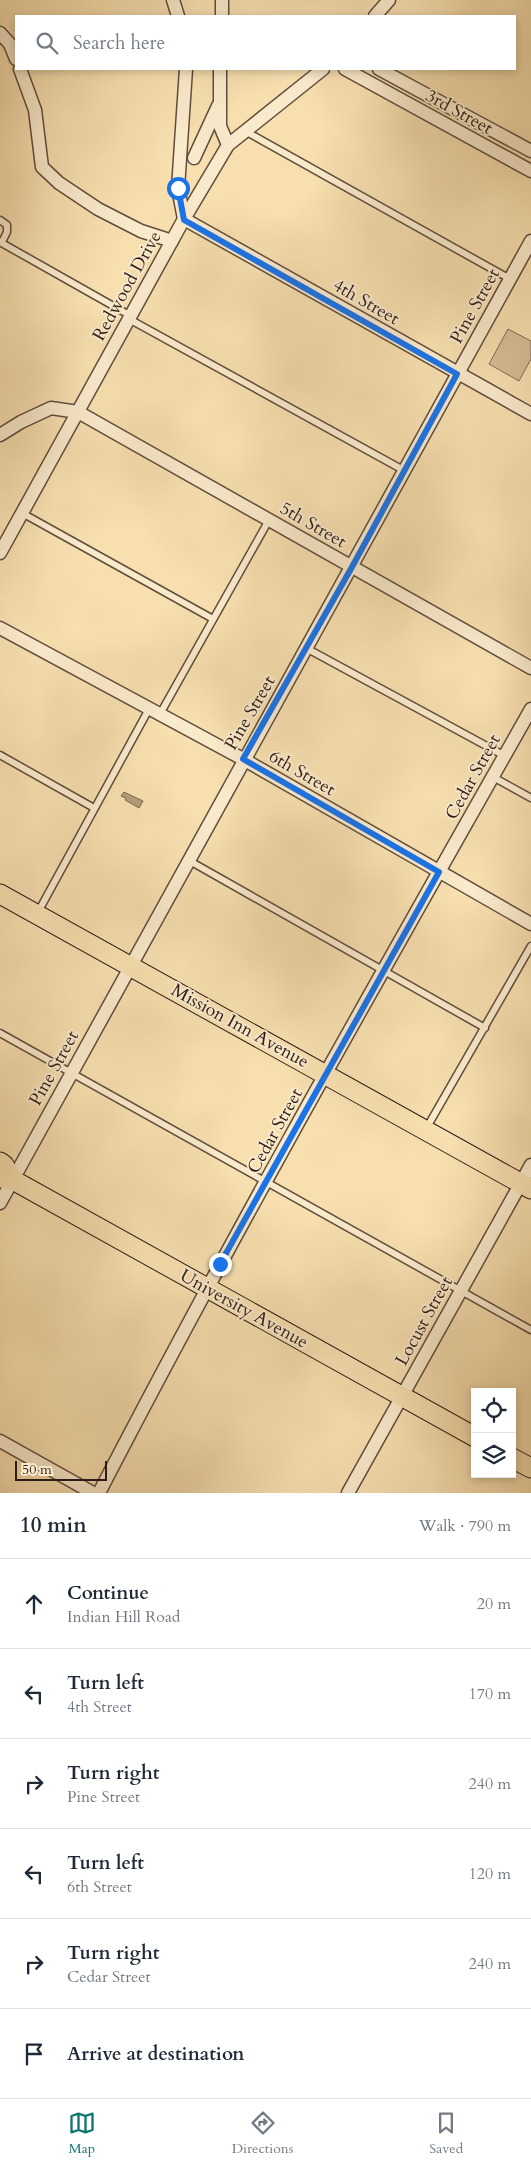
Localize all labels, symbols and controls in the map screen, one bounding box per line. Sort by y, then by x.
search box [15,15,516,70]
icon: search [33,29,61,57]
text: Search here [73,30,165,56]
street label: 3rd Street [421,83,497,141]
route start [167,177,190,200]
street label: Redwood Drive [86,227,168,345]
street label: Pine Street [444,264,506,348]
street label: 4th Street [328,273,404,331]
street label: 5th Street [275,496,351,554]
street label: Pine Street [219,671,282,755]
street label: Cedar Street [439,730,507,824]
street label: 6th Street [264,744,340,802]
street label: Mission Inn Avenue [167,978,313,1074]
street label: Pine Street [23,1026,85,1110]
street label: Cedar Street [241,1084,309,1178]
route end [209,1253,232,1276]
street label: University Avenue [175,1263,313,1355]
street label: Locust Street [389,1272,459,1370]
map controls [471,1388,516,1478]
button: locate [471,1388,516,1433]
button: layers [471,1433,516,1478]
scale bar [15,1458,108,1481]
text: 50 m [22,1460,52,1479]
text: 10 min [20,1511,87,1540]
text: Walk · 790 m [419,1515,511,1537]
text: Continue [67,1580,149,1606]
icon: ahead [20,1590,48,1618]
text: 20 m [477,1593,511,1615]
text: Indian Hill Road [67,1606,180,1628]
text: Turn left [67,1670,144,1696]
icon: left [20,1680,48,1708]
text: 170 m [469,1683,511,1705]
text: 4th Street [67,1696,132,1718]
text: Turn right [67,1760,159,1786]
icon: right [20,1770,48,1798]
text: 240 m [469,1773,511,1795]
text: Pine Street [67,1786,140,1808]
text: Turn left [67,1850,144,1876]
icon: left [20,1860,48,1888]
text: 120 m [469,1863,511,1885]
text: 6th Street [67,1876,132,1898]
text: Turn right [67,1940,159,1966]
icon: right [20,1950,48,1978]
text: 240 m [469,1953,511,1975]
text: Cedar Street [67,1966,151,1988]
icon: arrive [20,2040,48,2068]
text: Arrive at destination [67,2041,244,2067]
tab: Map [68,2109,96,2158]
tab: Directions [232,2109,293,2158]
tab: Saved [429,2109,463,2158]

